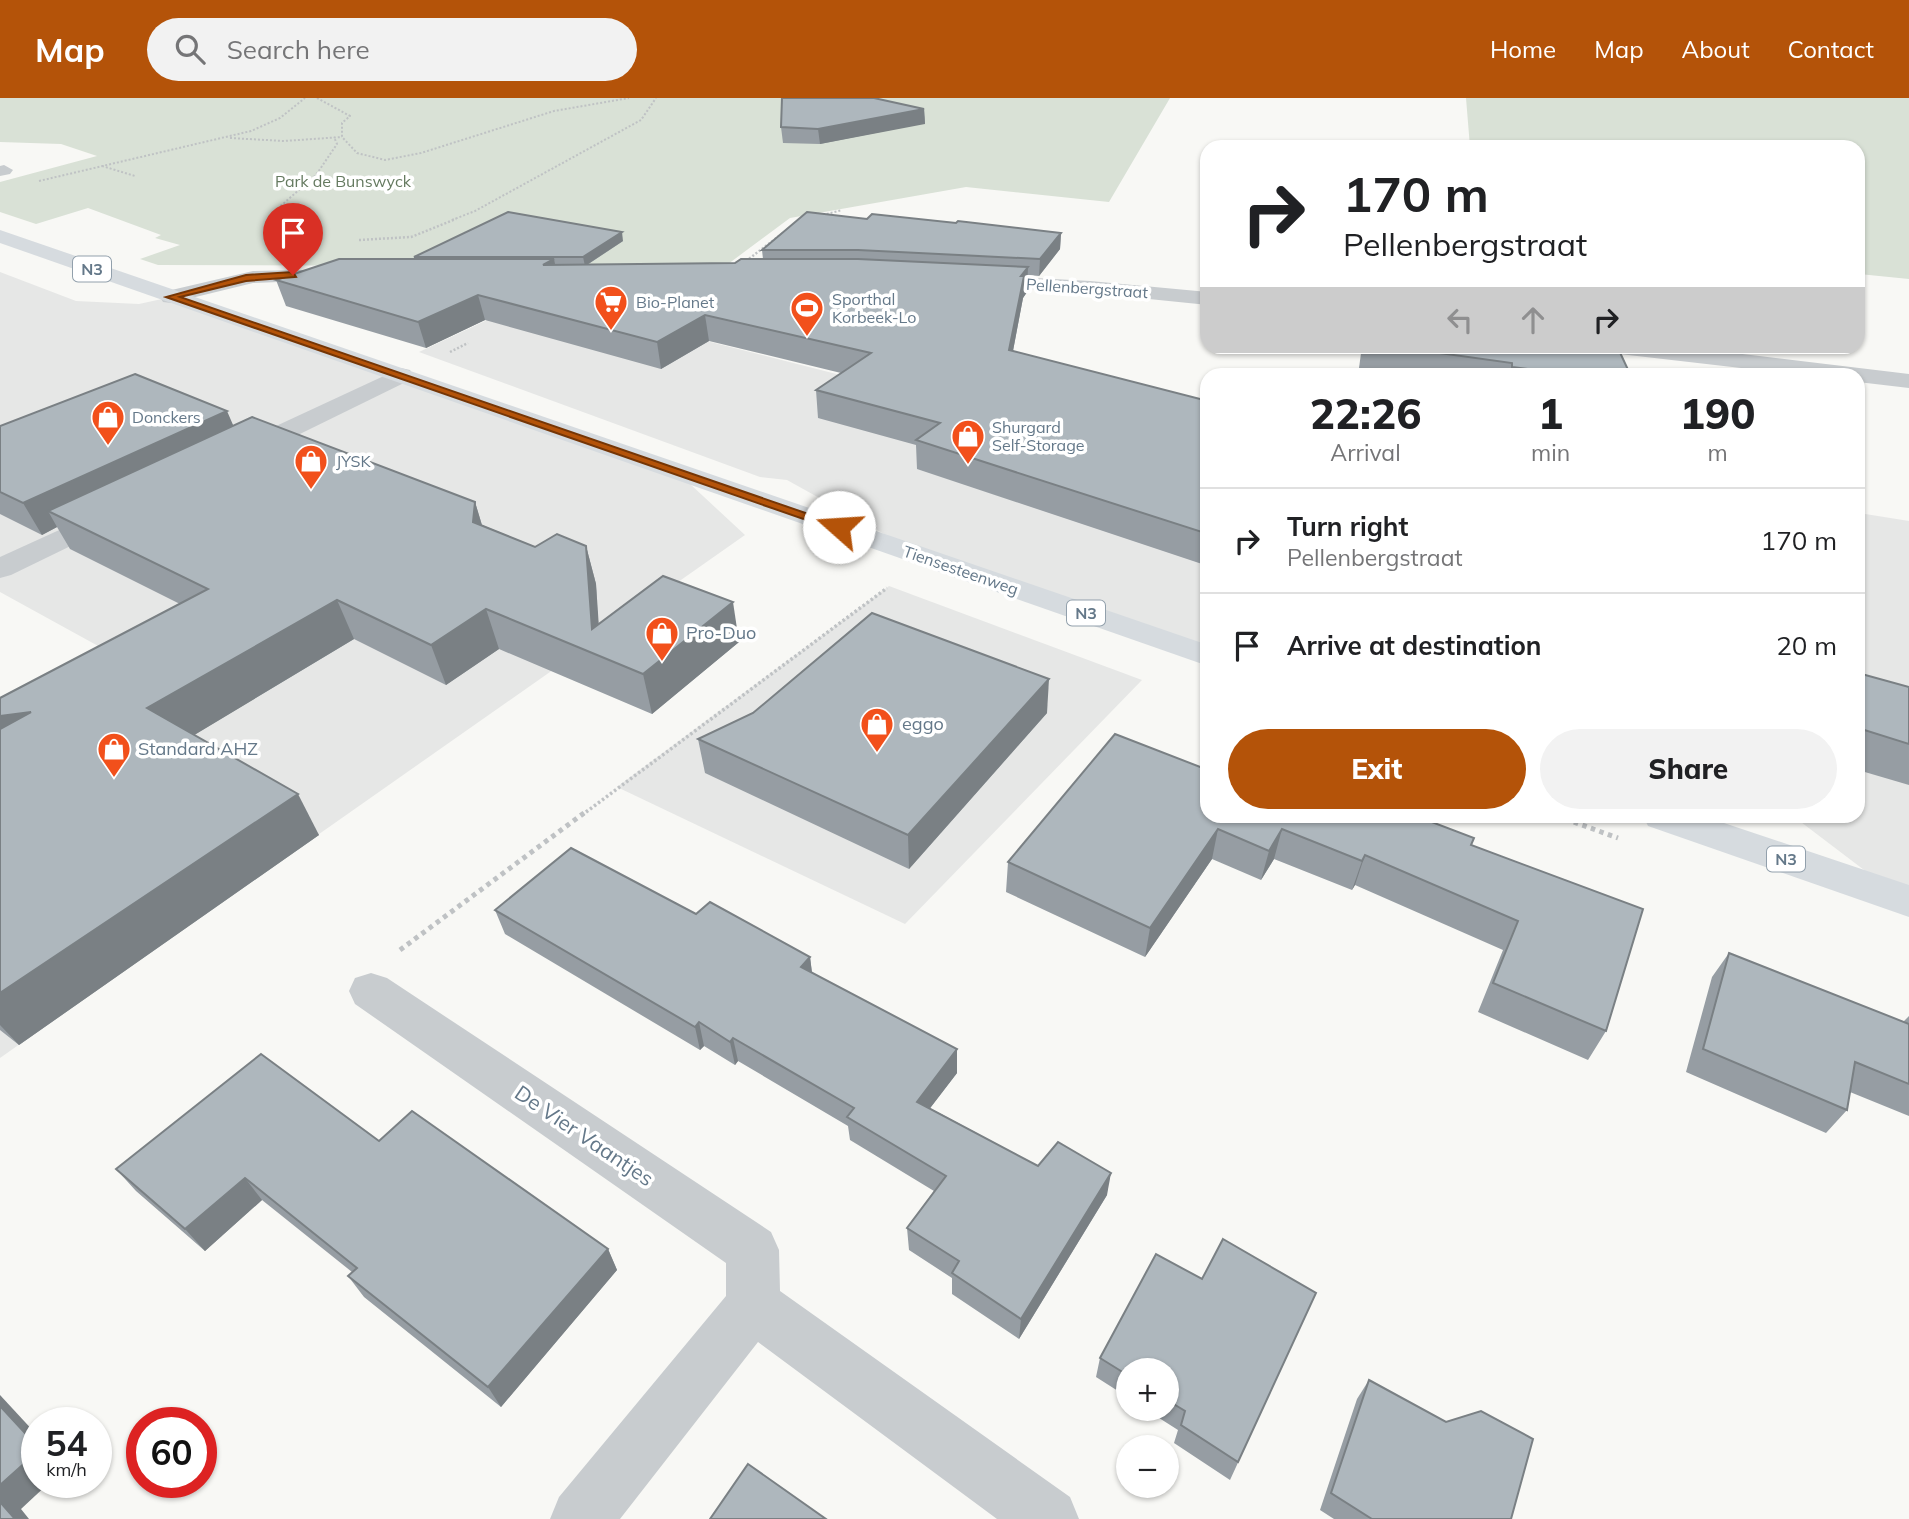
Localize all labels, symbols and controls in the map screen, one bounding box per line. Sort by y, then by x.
search box [147,18,637,81]
text: Map [35,29,105,70]
icon: search [171,30,209,68]
text: Search here [227,33,370,66]
text: Home [1490,34,1556,64]
text: Map [1594,34,1644,64]
text: About [1682,34,1750,64]
text: Contact [1788,34,1874,64]
text: 170 m [1343,163,1489,224]
icon: right [1228,168,1319,259]
park label: Park de Bunswyck [275,171,412,191]
pin [263,203,323,275]
icon: arrive [274,214,312,252]
text: Pellenbergstraat [1343,224,1587,264]
road number: N3 [73,256,111,281]
street label: Pellenbergstraat [1025,274,1149,302]
supermarket icon: Bio-Planet [592,283,630,332]
sports icon: Sporthal Korbeek-Lo [788,289,826,338]
place label: Sporthal Korbeek-Lo [832,289,916,327]
place label: Bio-Planet [636,292,715,312]
icon: left [1441,301,1479,339]
icon: ahead [1514,301,1552,339]
icon: right [1587,301,1625,339]
text: 22:26 [1310,387,1421,440]
text: 1 [1538,387,1563,440]
text: 190 [1680,387,1755,440]
shop icon: Donckers [89,398,127,447]
place label: Donckers [132,407,201,427]
shop icon: Shurgard Self-Storage [949,417,987,466]
place label: Shurgard Self-Storage [992,417,1085,455]
text: Arrival [1330,438,1401,467]
text: min [1531,438,1570,467]
text: m [1707,438,1728,467]
shop icon: JYSK [292,442,330,491]
place label: JYSK [336,451,372,471]
position arrow [802,490,876,564]
text: Turn right [1287,510,1408,543]
icon: right [1228,522,1266,560]
text: 170 m [1761,524,1837,557]
street label: Tiensesteenweg [901,541,1021,599]
text: Pellenbergstraat [1287,543,1463,572]
road number: N3 [1067,600,1105,626]
shop icon: Pro-Duo [643,614,681,663]
place label: Pro-Duo [686,621,756,644]
icon: arrive [1228,627,1266,665]
text: Arrive at destination [1287,629,1542,662]
text: 20 m [1776,629,1837,662]
shop icon: eggo [858,705,896,754]
place label: eggo [902,712,944,735]
button: Exit [1228,729,1526,809]
button: Share [1540,729,1837,809]
shop icon: Standard AHZ [95,730,133,779]
place label: Standard AHZ [138,737,258,760]
road number: N3 [1767,846,1805,872]
street label: De Vier Vaantjes [510,1079,659,1191]
map controls [1116,1358,1179,1498]
button: + [1116,1358,1179,1421]
speed limit sign: 60 [126,1407,217,1498]
text: 54 [45,1421,88,1465]
button: − [1116,1435,1179,1498]
text: km/h [46,1458,87,1481]

